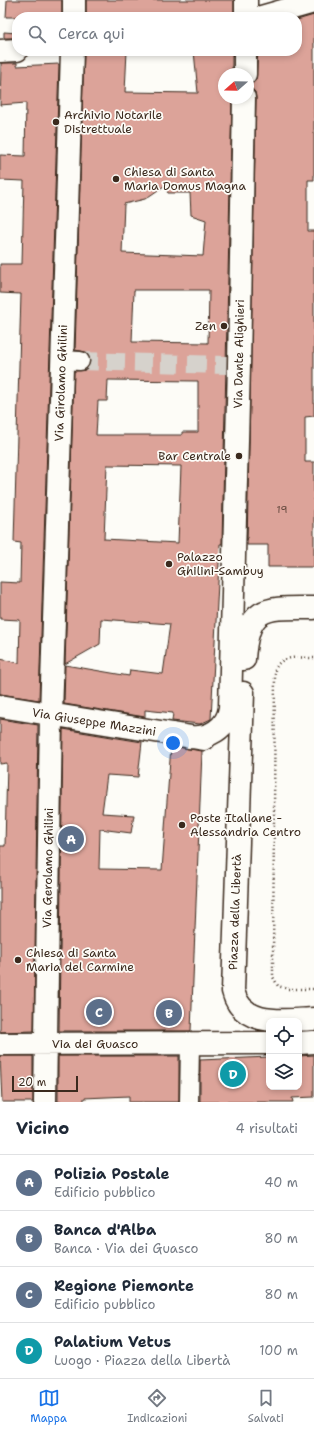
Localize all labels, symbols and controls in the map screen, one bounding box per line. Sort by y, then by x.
search box [12,12,302,56]
icon: search [26,23,48,45]
text: Cerca qui [58,24,125,44]
north arrow [218,68,254,104]
place label: Archivio Notarile Distrettuale [64,107,163,137]
marker: Archivio Notarile Distrettuale [51,117,61,127]
place label: Chiesa di Santa Maria Domus Magna [124,164,246,194]
marker: Chiesa di Santa Maria Domus Magna [111,174,121,184]
street label: Via Dante Alighieri [230,299,248,409]
place label: Zen [195,318,216,334]
marker: Zen [219,321,229,331]
street label: Via Girolamo Ghilini [51,324,71,442]
place label: Bar Centrale [158,448,231,464]
marker: Bar Centrale [234,451,244,461]
house number: 19 [277,503,287,516]
place label: Palazzo Ghilini-Sambuy [177,549,264,579]
marker: Palazzo Ghilini-Sambuy [164,559,174,569]
street label: Via Giuseppe Mazzini [31,704,157,740]
your location [163,733,183,753]
street label: Via Gerolamo Ghilini [39,808,57,928]
place label: Poste Italiane - Alessandria Centro [190,810,301,840]
marker: Poste Italiane - Alessandria Centro [177,820,187,830]
pin: A [58,824,84,854]
street label: Piazza della Libertà [225,853,245,971]
place label: Chiesa di Santa Maria del Carmine [26,945,134,975]
marker: Chiesa di Santa Maria del Carmine [13,955,23,965]
pin: C [86,997,112,1027]
pin: B [156,998,182,1028]
map controls [266,1018,302,1090]
button: locate [266,1018,302,1054]
street label: Via dei Guasco [52,1036,138,1052]
button: layers [266,1054,302,1090]
pin: D [220,1059,246,1089]
scale bar [12,1074,78,1093]
text: 20 m [18,1075,46,1090]
text: Vicino [16,1117,69,1139]
text: 4 risultati [235,1120,298,1137]
text: Polizia Postale [54,1164,169,1184]
text: A [24,1174,34,1191]
text: 40 m [264,1174,298,1191]
text: Edificio pubblico [54,1184,155,1201]
text: Banca d'Alba [54,1220,156,1240]
text: B [25,1230,33,1247]
text: 80 m [264,1230,298,1247]
text: Banca · Via dei Guasco [54,1240,198,1257]
text: Regione Piemonte [54,1276,194,1296]
text: C [25,1286,33,1303]
text: 80 m [264,1286,298,1303]
text: Edificio pubblico [54,1296,155,1313]
text: Palatium Vetus [54,1332,171,1352]
text: D [24,1342,34,1359]
text: 100 m [259,1342,298,1359]
text: Luogo · Piazza della Libertà [54,1352,230,1369]
tab: Mappa [30,1387,67,1426]
tab: Indicazioni [127,1387,187,1426]
tab: Salvati [248,1387,284,1426]

